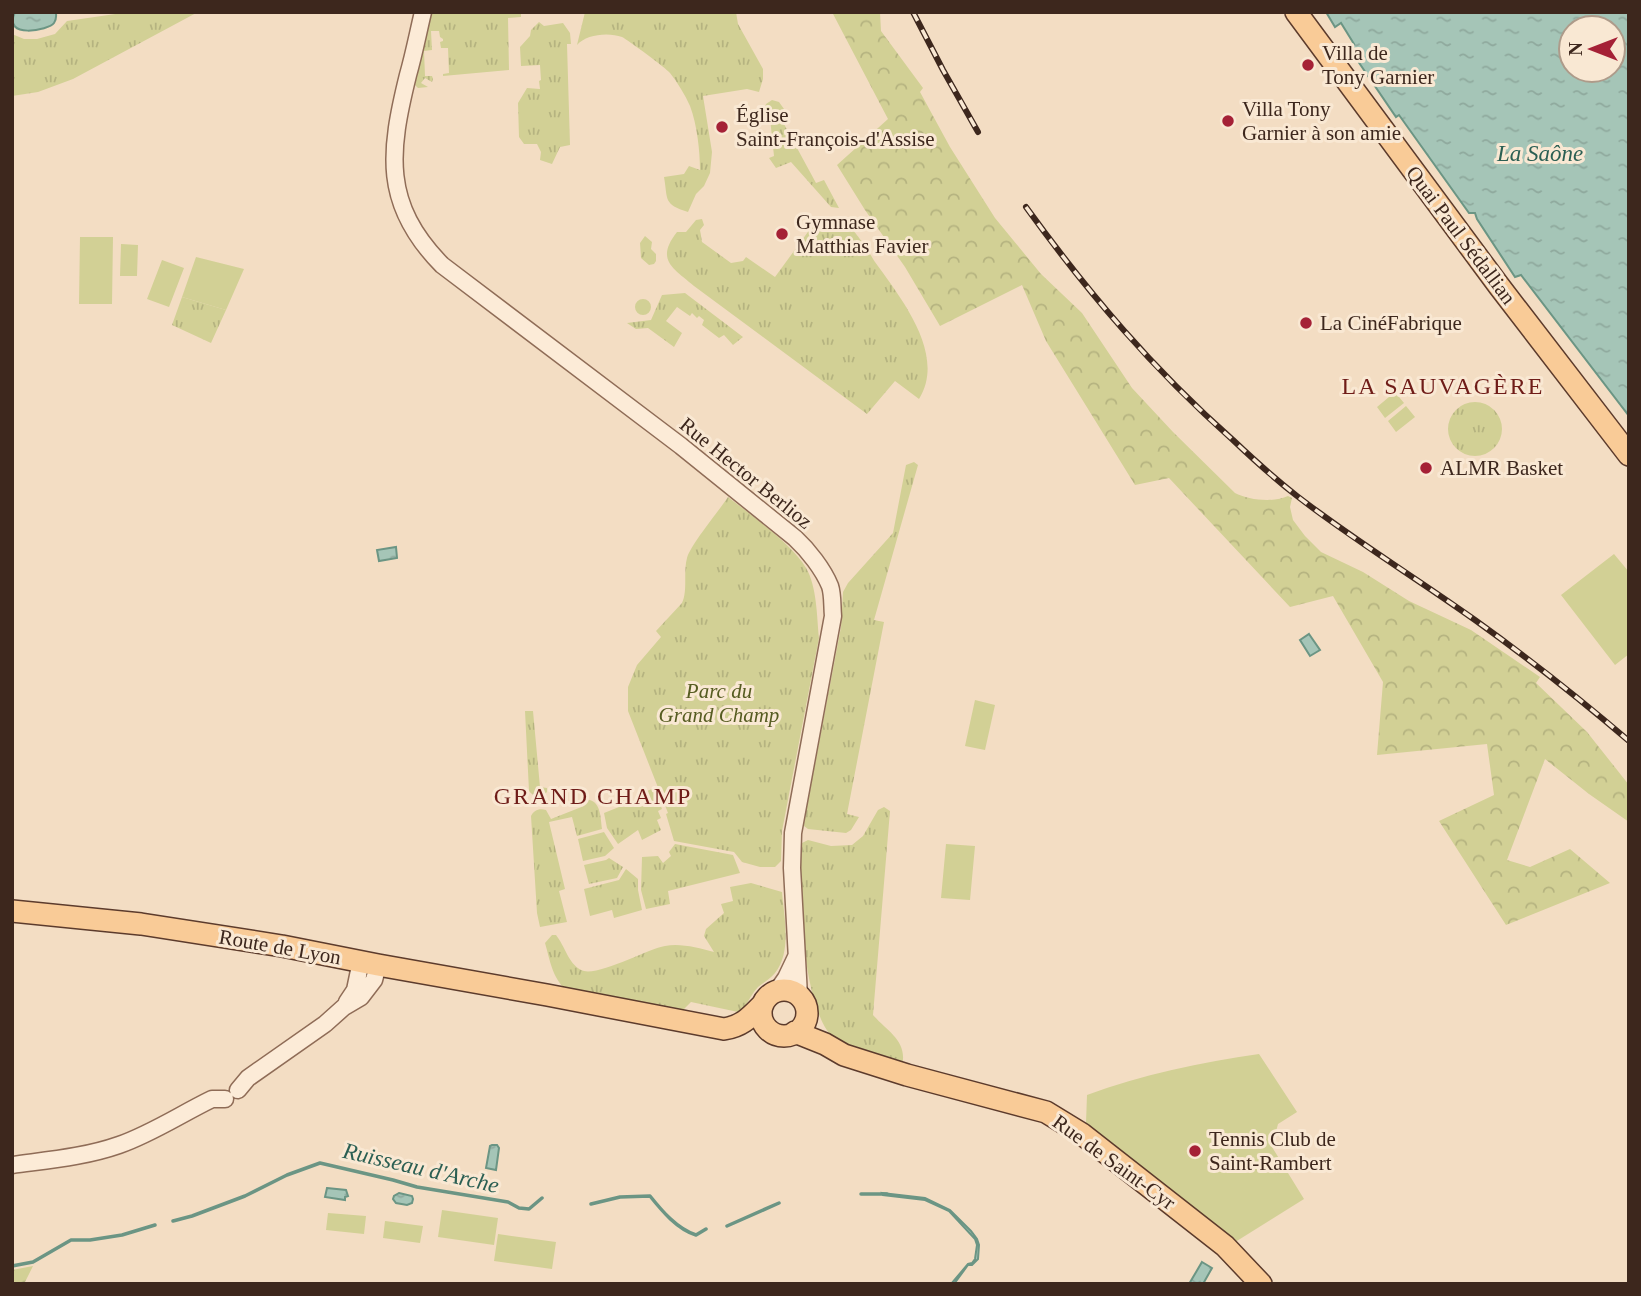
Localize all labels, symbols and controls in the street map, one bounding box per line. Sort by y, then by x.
north arrow [1557,14,1627,84]
place label: Villa de Tony Garnier [1322,41,1434,89]
text: N [1565,42,1586,56]
marker: Villa de Tony Garnier [1300,57,1316,73]
place label: Villa Tony Garnier à son amie [1242,97,1401,145]
place label: Église Saint-François-d'Assise [736,103,935,151]
marker: Villa Tony Garnier à son amie [1220,113,1236,129]
marker: Église Saint-François-d'Assise [714,119,730,135]
water label: La Saône [1496,141,1583,166]
street label: Quai Paul Sédallian [1401,161,1521,309]
place label: Gymnase Matthias Favier [796,210,928,258]
marker: Gymnase Matthias Favier [774,226,790,242]
place label: La CinéFabrique [1320,311,1462,335]
marker: La CinéFabrique [1298,315,1314,331]
district label: LA SAUVAGÈRE [1342,373,1544,399]
street label: Rue Hector Berlioz [675,412,817,534]
place label: ALMR Basket [1440,456,1563,480]
marker: ALMR Basket [1418,460,1434,476]
park label: Parc du Grand Champ [659,679,779,727]
district label: GRAND CHAMP [494,783,692,809]
street label: Route de Lyon [217,924,343,970]
street label: Rue de Saint-Cyr [1048,1109,1180,1215]
place label: Tennis Club de Saint-Rambert [1209,1127,1336,1175]
water label: Ruisseau d'Arche [340,1138,501,1198]
marker: Tennis Club de Saint-Rambert [1187,1143,1203,1159]

